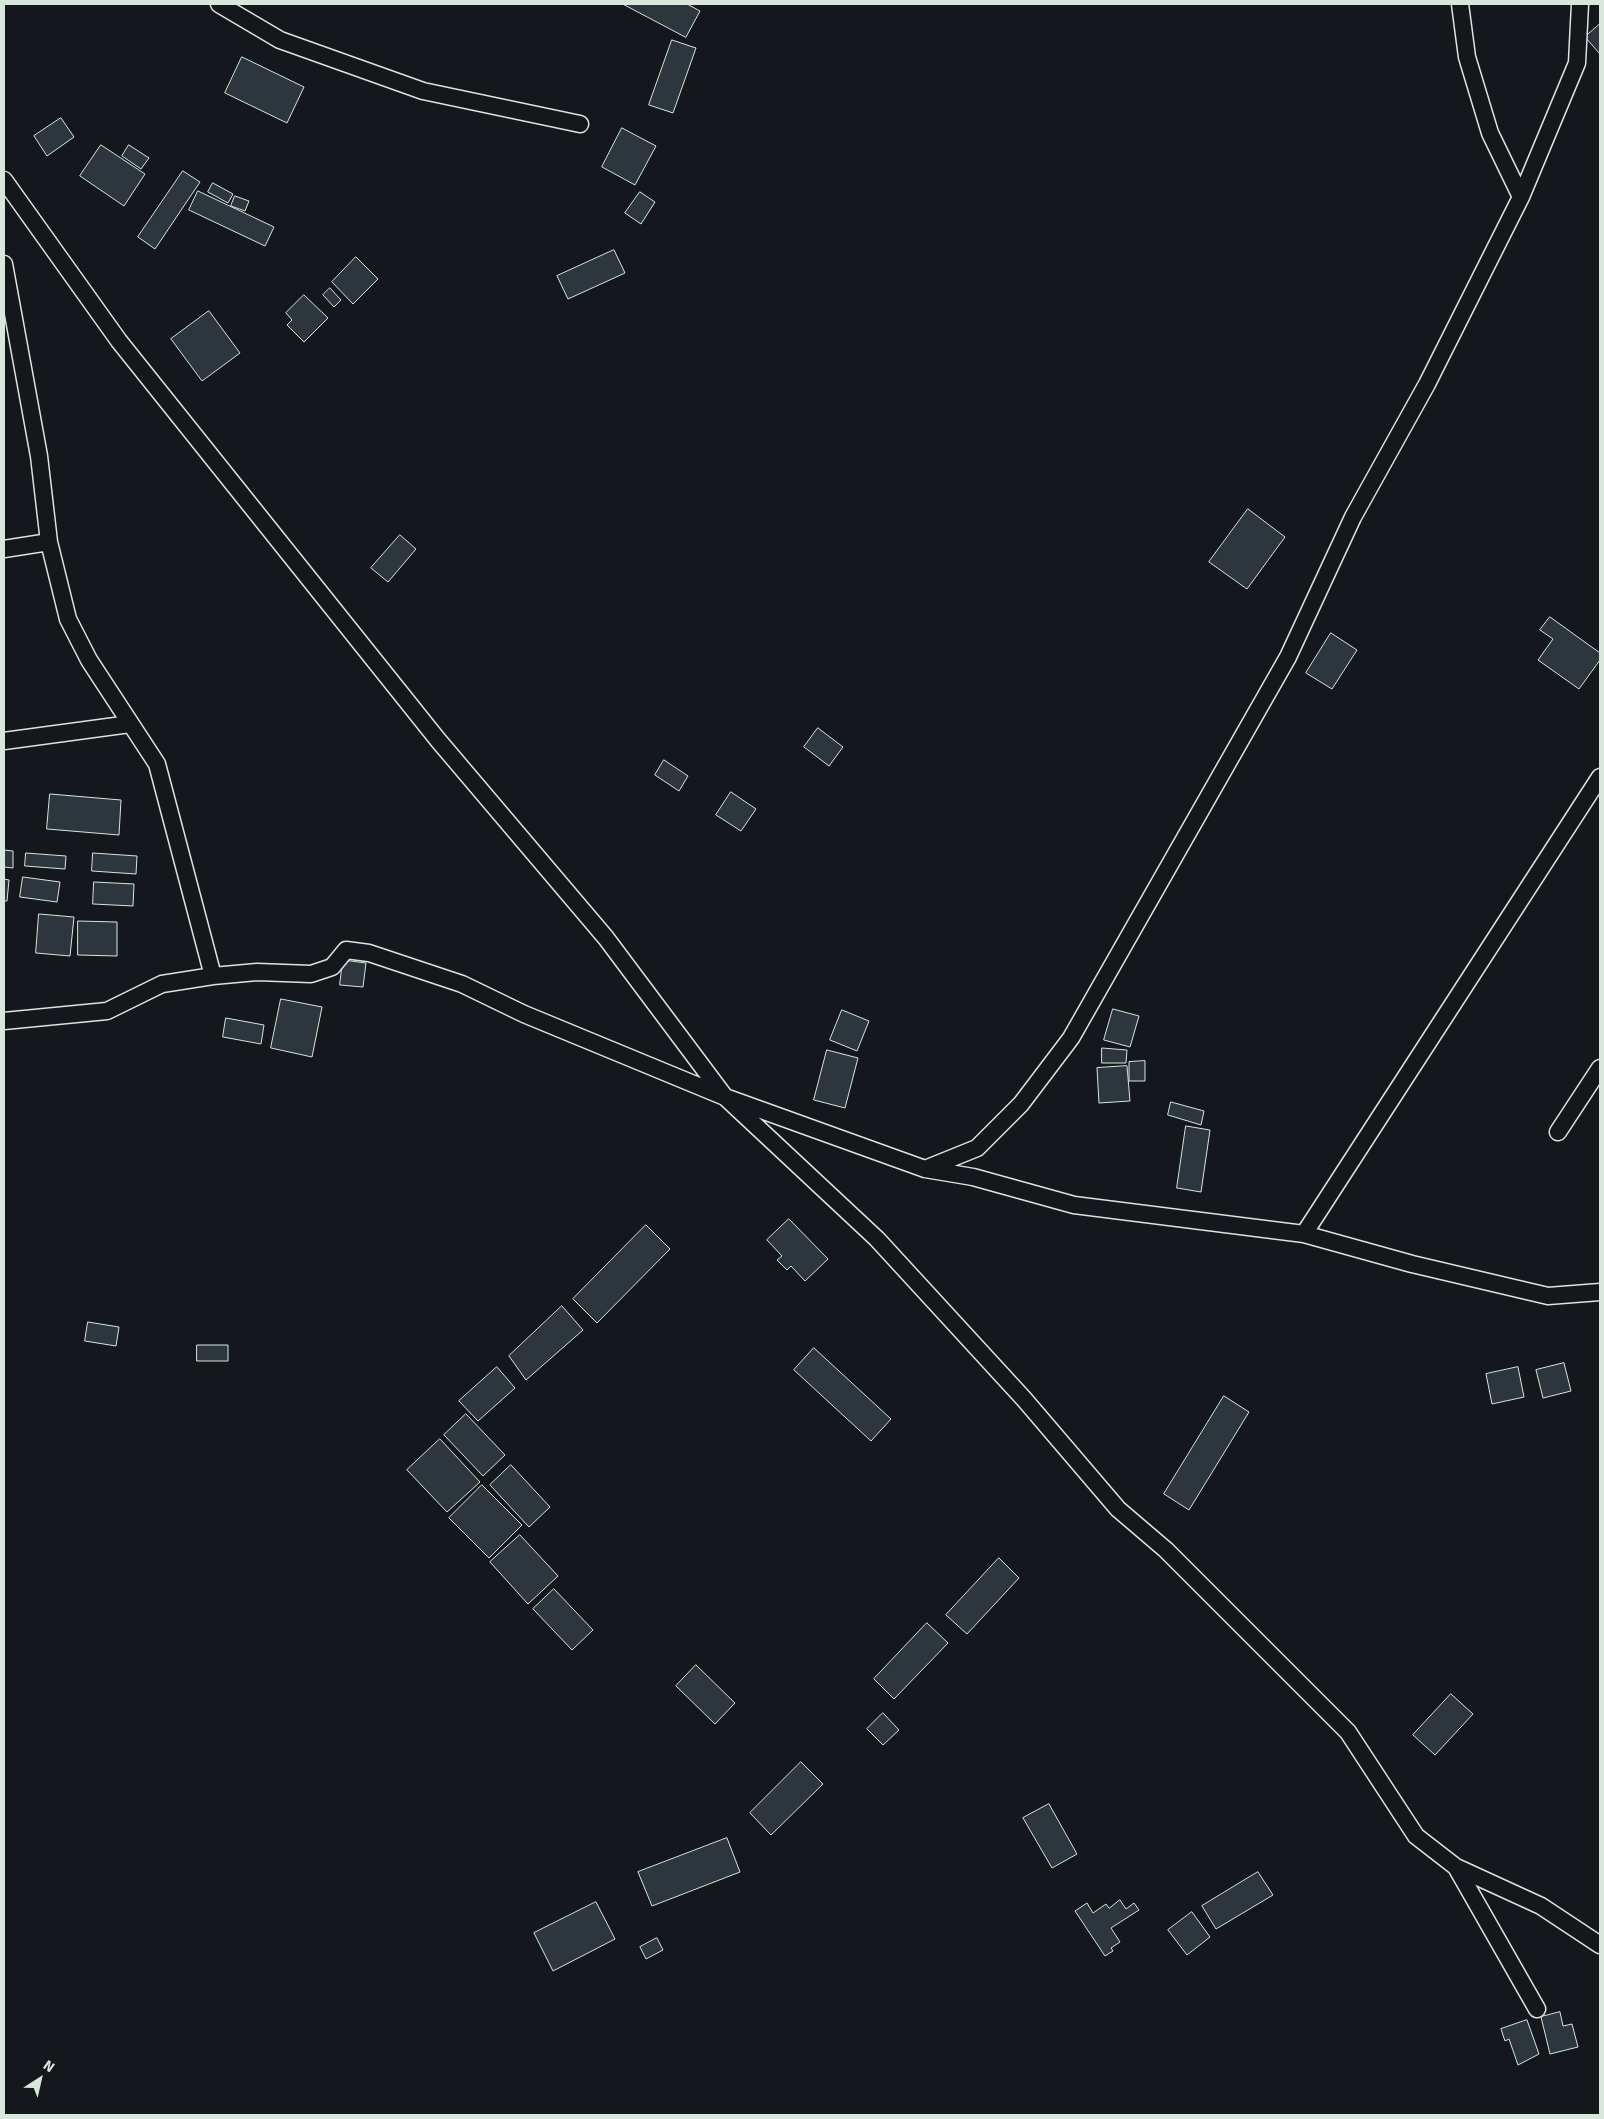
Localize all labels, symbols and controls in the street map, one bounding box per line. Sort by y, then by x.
north arrow [15,2054,65,2104]
text: N [40,2057,58,2076]

